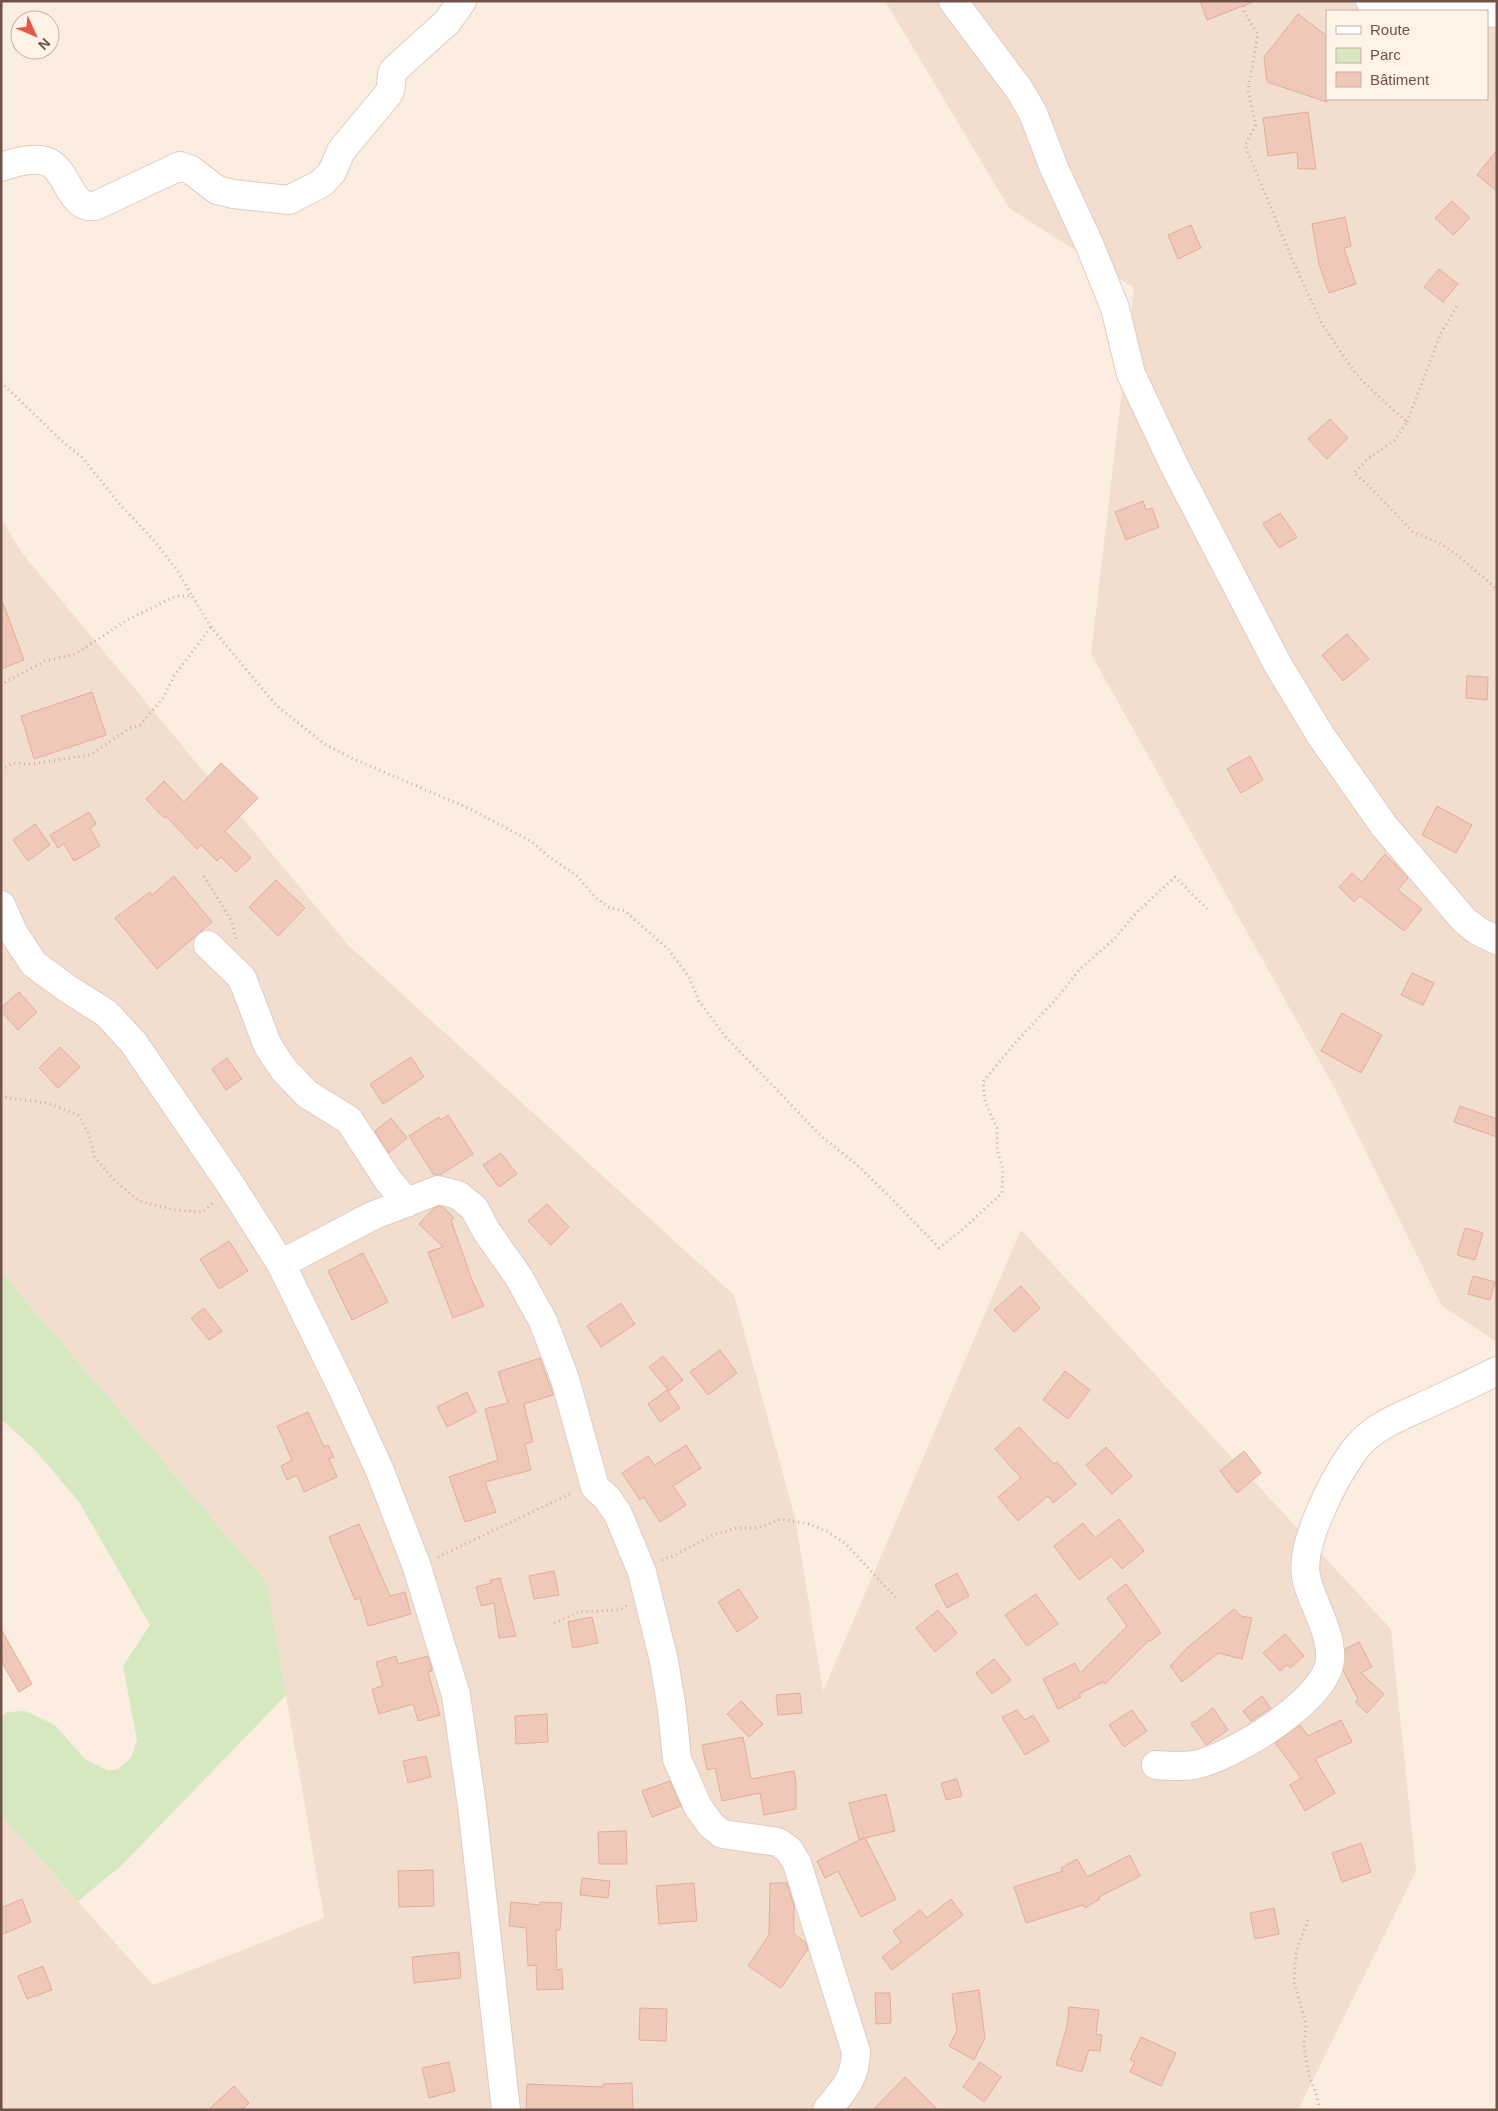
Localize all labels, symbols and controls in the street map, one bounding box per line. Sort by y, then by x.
north arrow [10,10,60,60]
legend [1326,10,1488,100]
text: Route [1370,21,1410,38]
text: N [35,35,54,53]
text: Parc [1370,46,1401,63]
text: Bâtiment [1370,71,1430,88]

